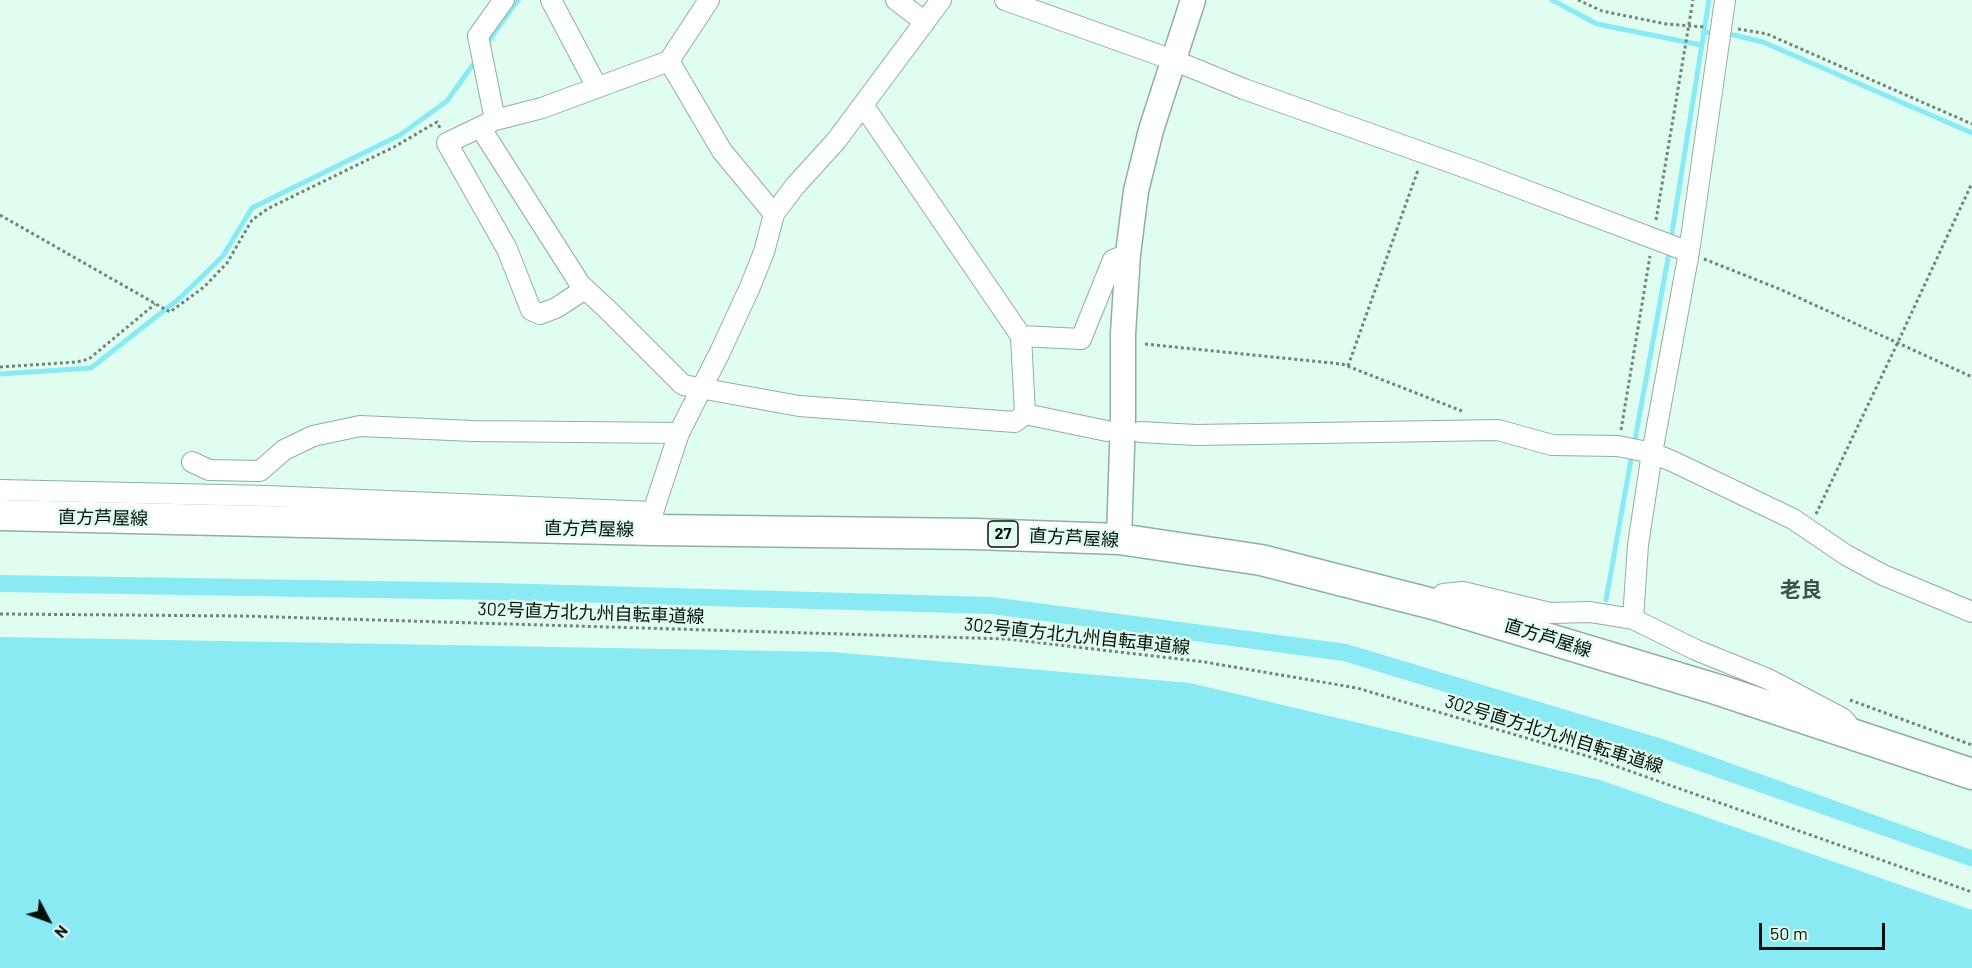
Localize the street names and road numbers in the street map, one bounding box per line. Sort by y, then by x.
street label: 直方芦屋線 [58,506,148,530]
street label: 直方芦屋線 [544,517,634,541]
road number: 27 [988,521,1018,547]
street label: 直方芦屋線 [1028,525,1120,551]
street label: 302号直方北九州自転車道線 [477,598,705,628]
street label: 302号直方北九州自転車道線 [963,613,1191,659]
street label: 直方芦屋線 [1502,615,1594,661]
street label: 302号直方北九州自転車道線 [1442,690,1666,778]

